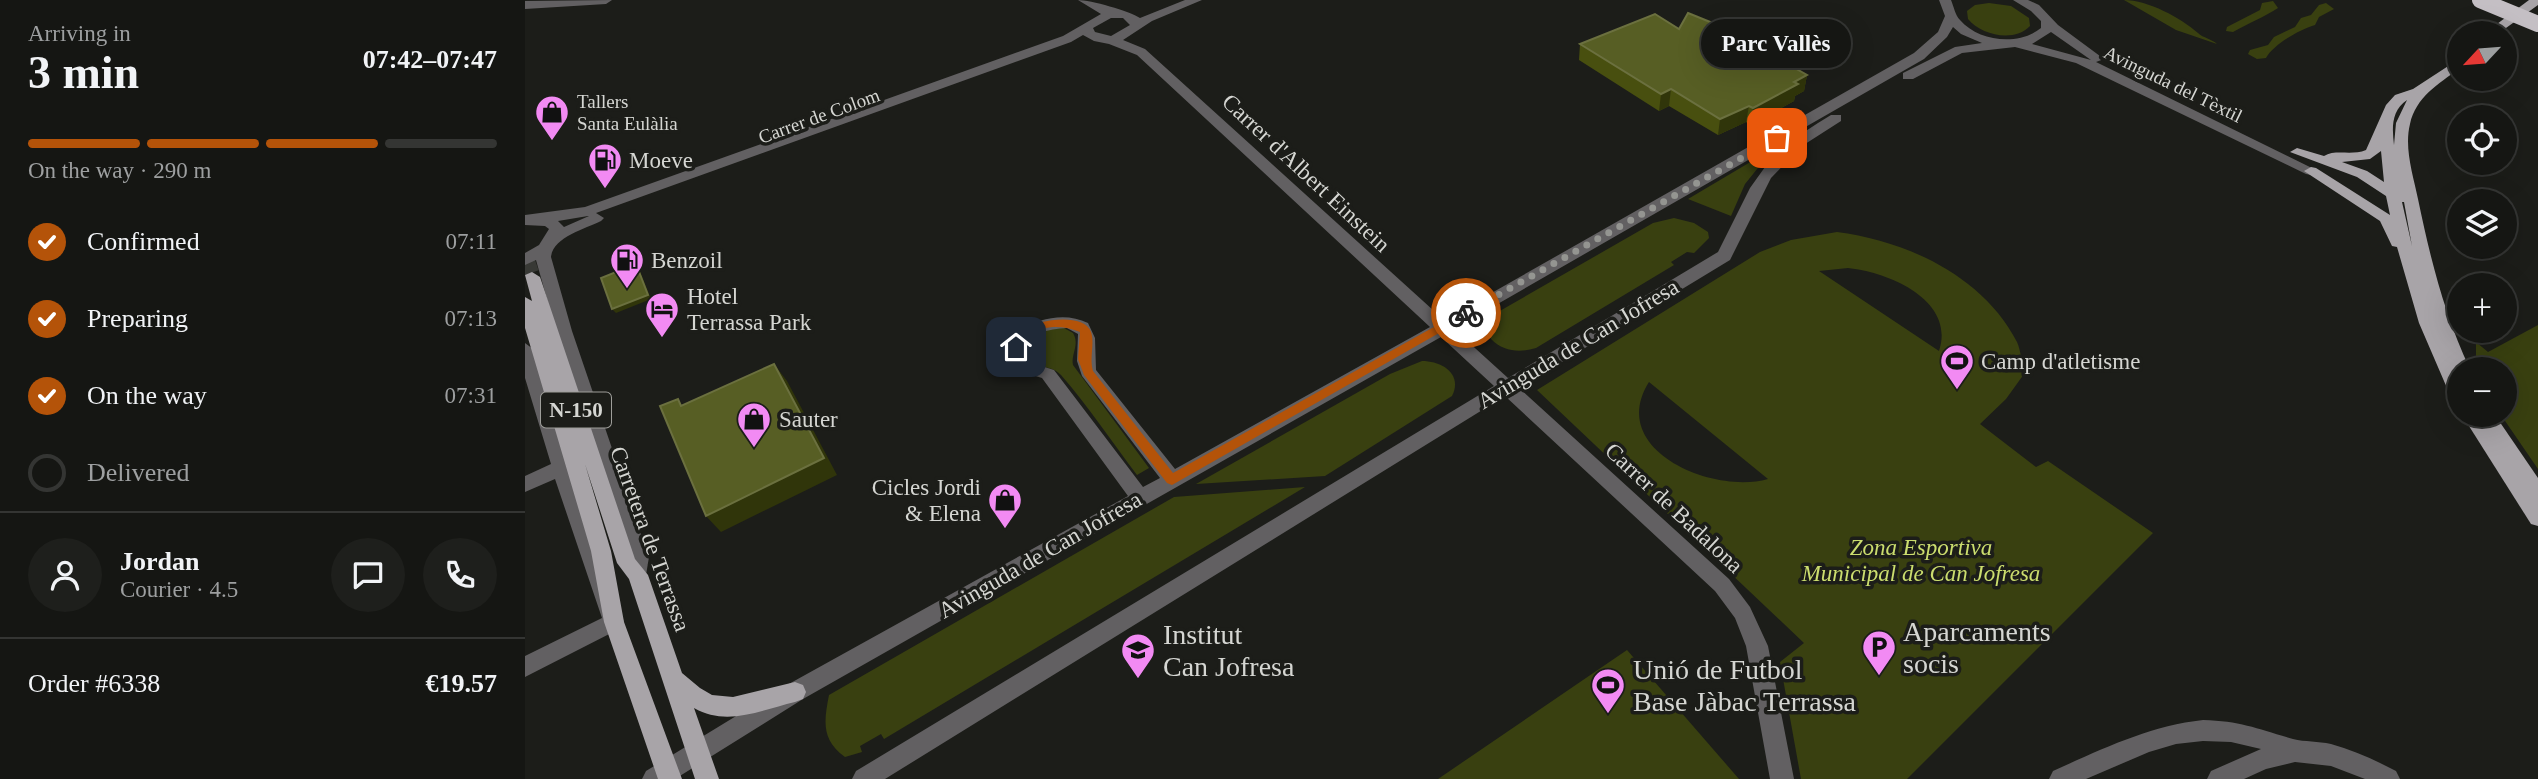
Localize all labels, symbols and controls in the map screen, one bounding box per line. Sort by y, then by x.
callout: Parc Vallès [1702,19,1852,68]
text: Arriving in [28,21,131,46]
north arrow [2447,21,2517,91]
map controls [2447,21,2517,427]
text: Parc Vallès [1722,31,1830,56]
street label: Avinguda del Tèxtil [2100,41,2246,127]
text: 07:42–07:47 [363,45,497,74]
text: 3 min [28,47,139,98]
street label: Carrer de Colom [755,84,883,148]
street label: Carrer d'Albert Einstein [1217,89,1395,258]
place label: Tallers Santa Eulàlia [577,91,678,134]
shop icon: Tallers Santa Eulàlia [533,93,571,142]
button: locate [2447,105,2517,175]
pin [1747,108,1807,168]
icon: bag [1758,119,1796,157]
fuel station icon: Moeve [586,141,624,190]
place label: Moeve [629,148,693,173]
text: On the way · 290 m [28,158,211,183]
button: layers [2447,189,2517,259]
icon: check [28,223,66,261]
text: Confirmed [87,227,200,256]
text: 07:11 [445,229,497,254]
fuel station icon: Benzoil [608,241,646,290]
place label: Benzoil [651,248,723,273]
button: + [2447,273,2517,343]
street label: Avinguda de Can Jofresa [1473,274,1683,414]
courier [1431,278,1501,348]
place label: Hotel Terrassa Park [687,284,812,335]
hotel icon: Hotel Terrassa Park [643,290,681,339]
icon: bike [1447,294,1485,332]
icon: check [28,300,66,338]
text: Preparing [87,304,188,333]
text: 07:13 [445,306,497,331]
pin [986,317,1046,377]
icon: home [997,328,1035,366]
sports icon: Camp d'atletisme [1938,342,1976,391]
place label: Camp d'atletisme [1981,349,2140,374]
button: − [2447,357,2517,427]
icon: check [28,377,66,415]
text: On the way [87,381,207,410]
text: 07:31 [445,383,497,408]
road number: N-150 [541,392,611,428]
shop icon: Sauter [735,400,773,449]
place label: Sauter [779,407,838,432]
street label: Carrer de Badalona [1600,438,1748,578]
street label: Carretera de Terrassa [605,443,695,635]
text: Delivered [87,458,190,487]
place label: Cicles Jordi & Elena [872,475,981,526]
shop icon: Cicles Jordi & Elena [986,481,1024,530]
street label: Avinguda de Can Jofresa [934,487,1146,623]
park label: Zona Esportiva Municipal de Can Jofresa [1801,535,2040,586]
button: person [28,538,102,612]
button: chat [331,538,405,612]
button: phone [423,538,497,612]
text: Jordan [120,547,199,576]
text: Courier · 4.5 [120,577,238,602]
place label: Aparcaments socis [1903,616,2051,679]
place label: Institut Can Jofresa [1163,619,1295,682]
parking icon: Aparcaments socis [1860,628,1898,677]
school or university icon: Institut Can Jofresa [1119,631,1157,680]
place label: Unió de Futbol Base Jàbac Terrassa [1633,654,1857,717]
sports icon: Unió de Futbol Base Jàbac Terrassa [1589,666,1627,715]
text: Order #6338 [28,669,160,698]
text: €19.57 [426,669,497,698]

